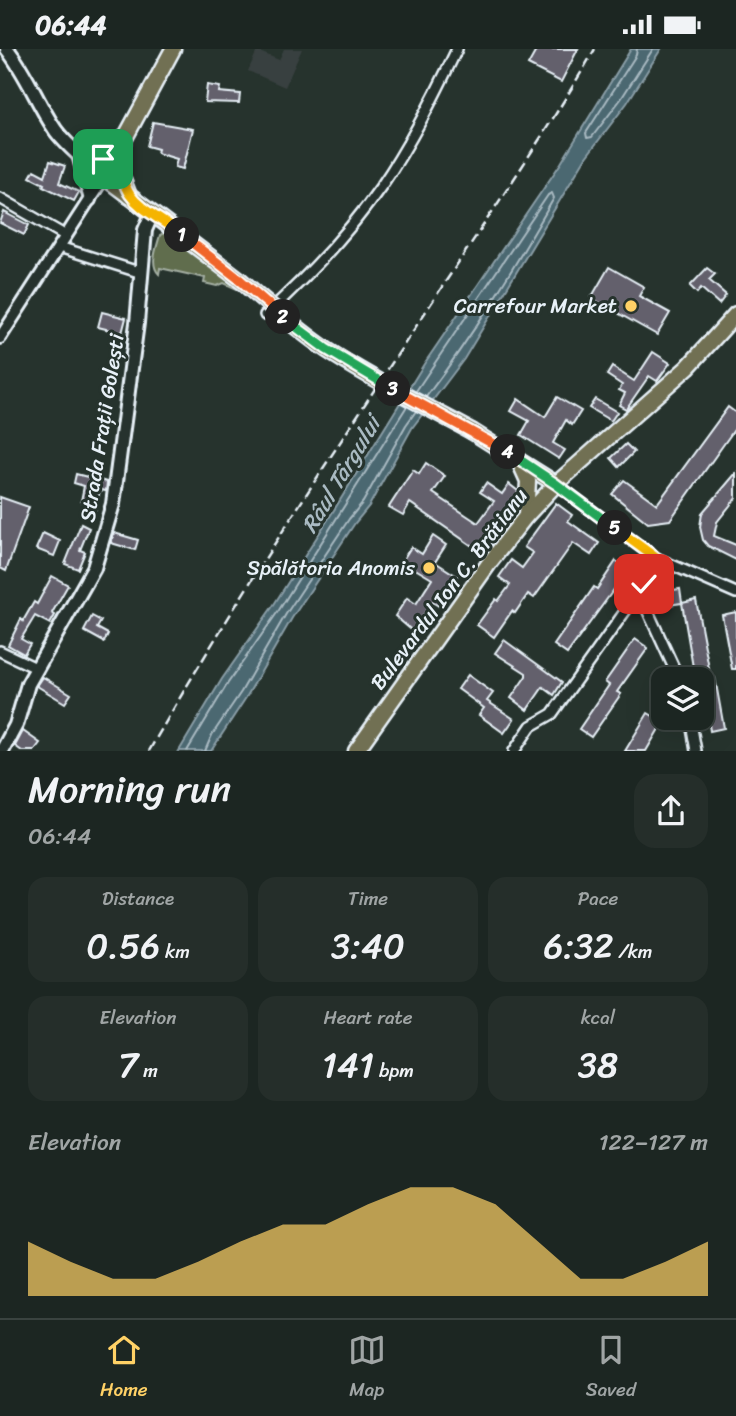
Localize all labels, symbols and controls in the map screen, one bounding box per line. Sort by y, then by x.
text: 06:44 [35,2,107,48]
pin [73,129,133,189]
icon: arrive [84,140,122,178]
pin: 1 [164,217,200,253]
text: 1 [177,218,186,251]
place label: Carrefour Market [454,287,617,325]
marker: Carrefour Market [623,298,639,314]
pin: 2 [266,299,300,335]
text: 2 [277,300,288,333]
street label: Strada Frații Golești [68,330,136,525]
pin: 3 [376,371,410,407]
text: 3 [387,372,398,405]
water label: Râul Târgului [290,404,395,542]
pin: 4 [490,435,526,469]
text: 4 [502,435,513,468]
street label: Bulevardul Ion C. Brătianu [360,480,538,698]
pin: 5 [598,511,632,545]
text: 5 [609,511,620,544]
place label: Spălătoria Anomis [247,549,415,587]
pin [614,554,674,614]
marker: Spălătoria Anomis [421,560,437,576]
icon: check [625,565,663,603]
map controls [651,667,714,730]
button: layers [651,667,714,730]
text: Morning run [28,756,231,823]
button: share [634,774,708,848]
text: 06:44 [28,816,91,857]
text: Distance [102,882,174,915]
text: Time [348,882,388,915]
text: Pace [578,882,618,915]
text: 0.56 [86,915,160,977]
text: 3:40 [331,915,405,977]
text: 6:32 [544,915,613,977]
text: km [160,935,190,968]
text: /km [613,935,652,968]
text: Elevation [100,1001,176,1034]
text: Heart rate [323,1001,413,1034]
text: kcal [581,1001,615,1034]
text: 7 [118,1034,138,1096]
text: 141 [322,1034,374,1096]
text: 38 [578,1034,618,1096]
text: m [138,1054,158,1087]
text: bpm [374,1054,414,1087]
text: Elevation [28,1122,121,1163]
text: 122–127 m [599,1122,708,1163]
tab: Home [100,1331,148,1406]
tab: Map [348,1331,386,1406]
tab: Saved [586,1331,636,1406]

